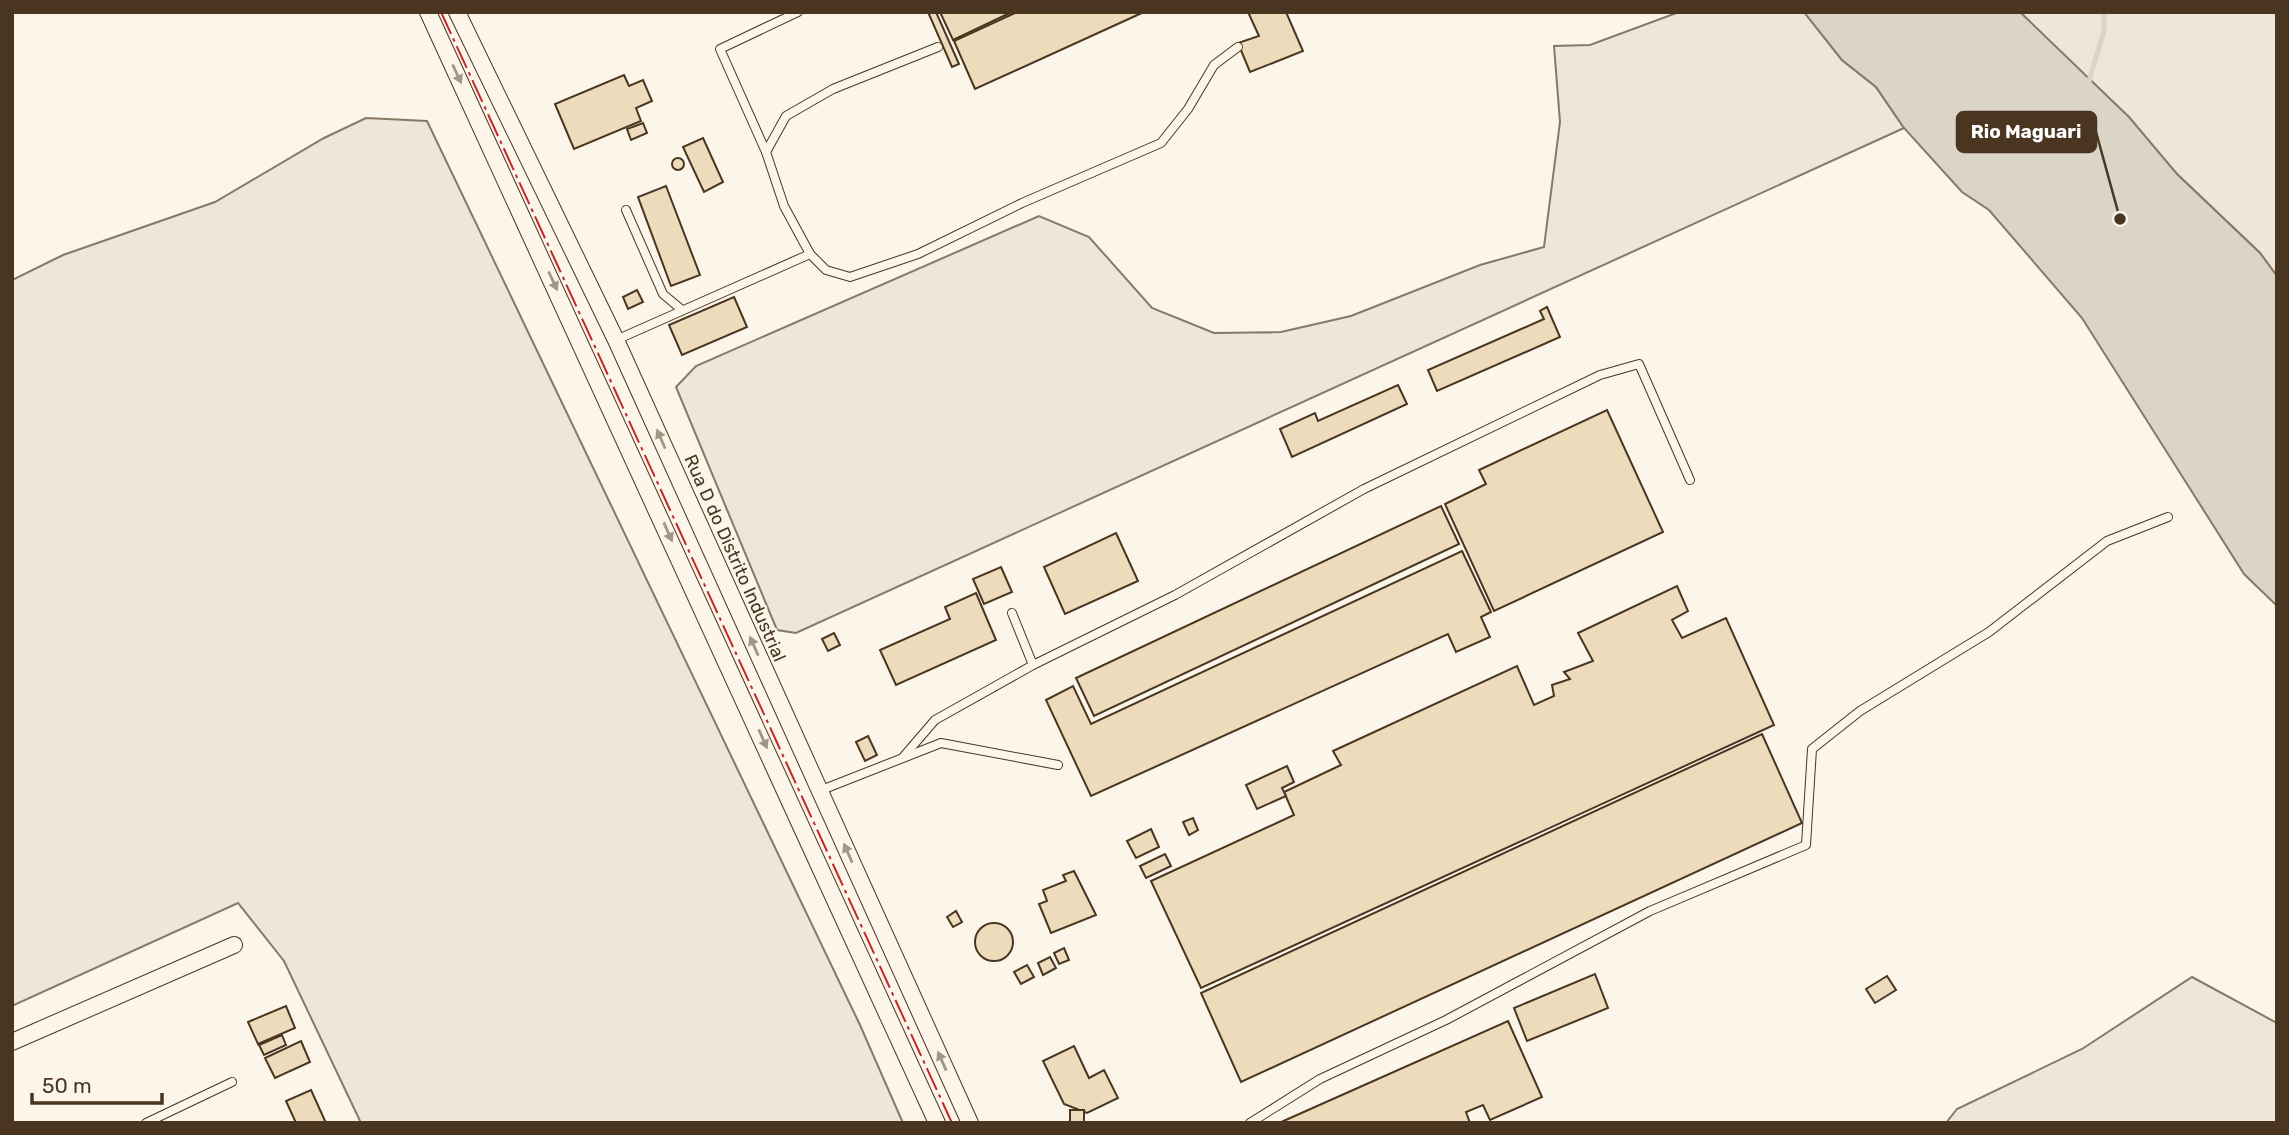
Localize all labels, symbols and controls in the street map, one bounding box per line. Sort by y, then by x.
one-way arrow [451,64,463,84]
callout: Rio Maguari [1957,112,2096,152]
text: Rio Maguari [1971,120,2081,143]
one-way arrow [548,270,559,291]
one-way arrow [655,429,667,449]
street label: Rua D do Distrito Industrial [679,451,791,665]
one-way arrow [662,522,674,542]
one-way arrow [748,636,760,656]
one-way arrow [757,729,769,749]
one-way arrow [842,843,853,864]
one-way arrow [936,1050,947,1071]
scale bar [32,1062,161,1106]
text: 50 m [42,1073,92,1098]

